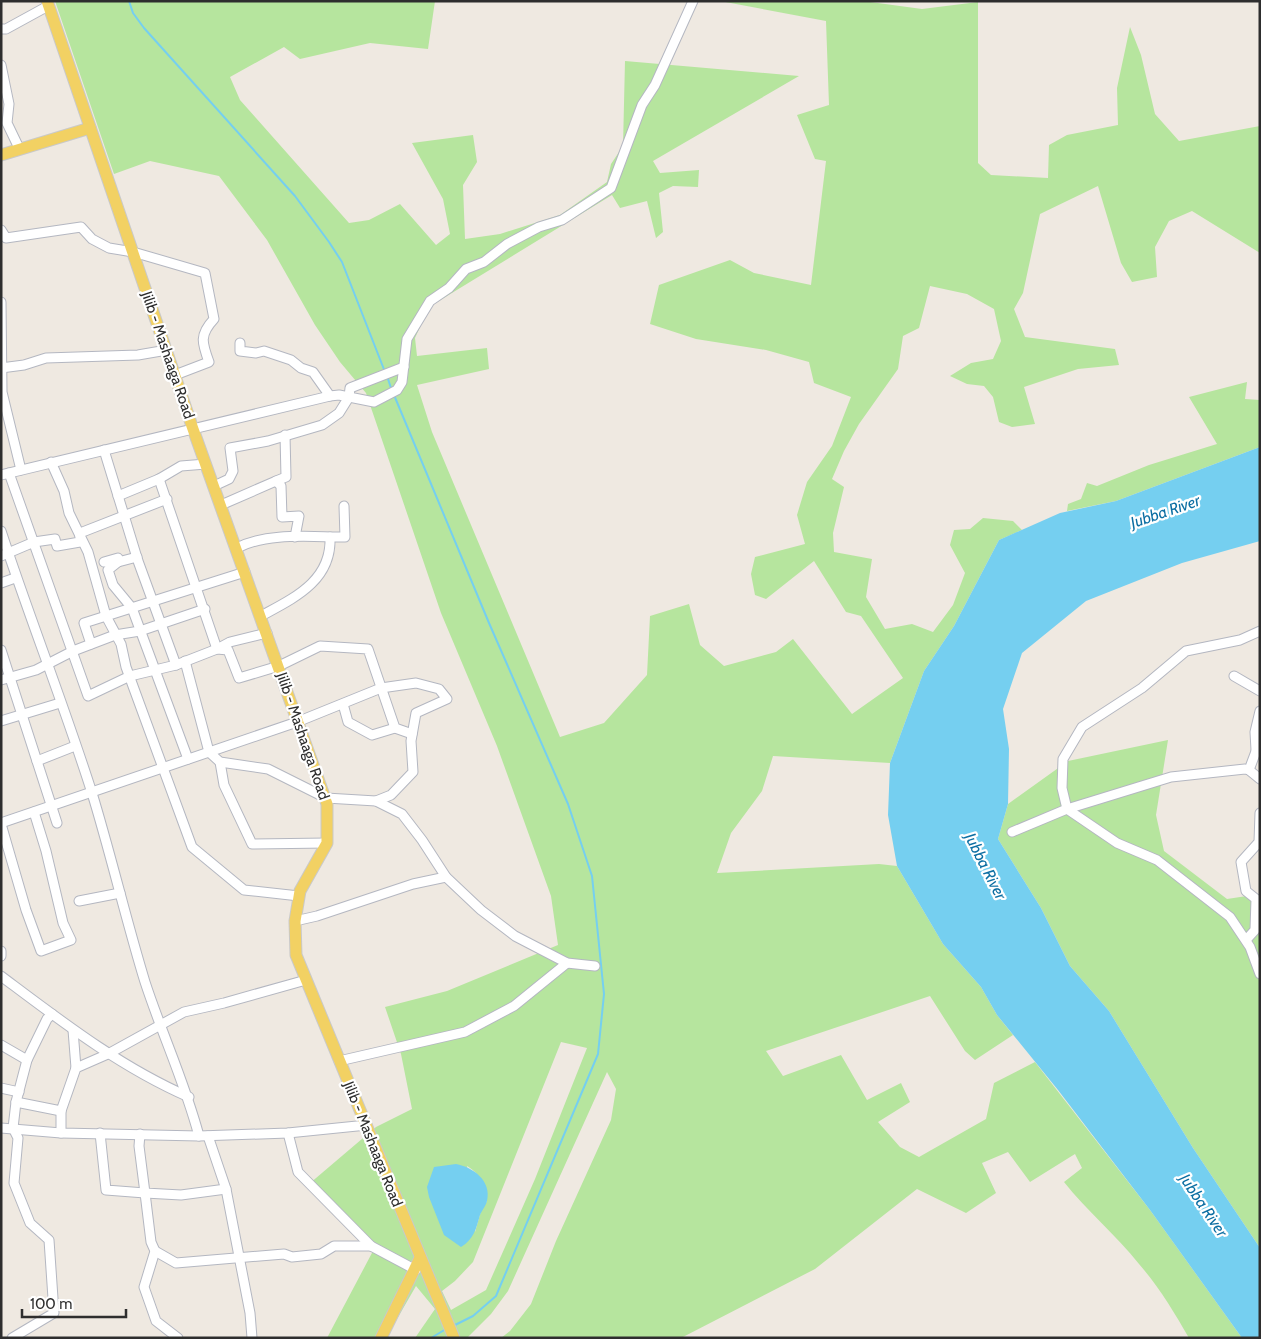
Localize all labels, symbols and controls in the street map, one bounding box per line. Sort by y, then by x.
street label: Jilib - Mashaaga Road [137,288,198,421]
water label: Jubba River [1126,490,1203,533]
street label: Jilib - Mashaaga Road [272,669,333,802]
water label: Jubba River [960,828,1011,904]
street label: Jilib - Mashaaga Road [339,1078,406,1209]
water label: Jubba River [1174,1168,1232,1241]
scale bar [22,1286,126,1318]
text: 100 m [30,1295,72,1313]

